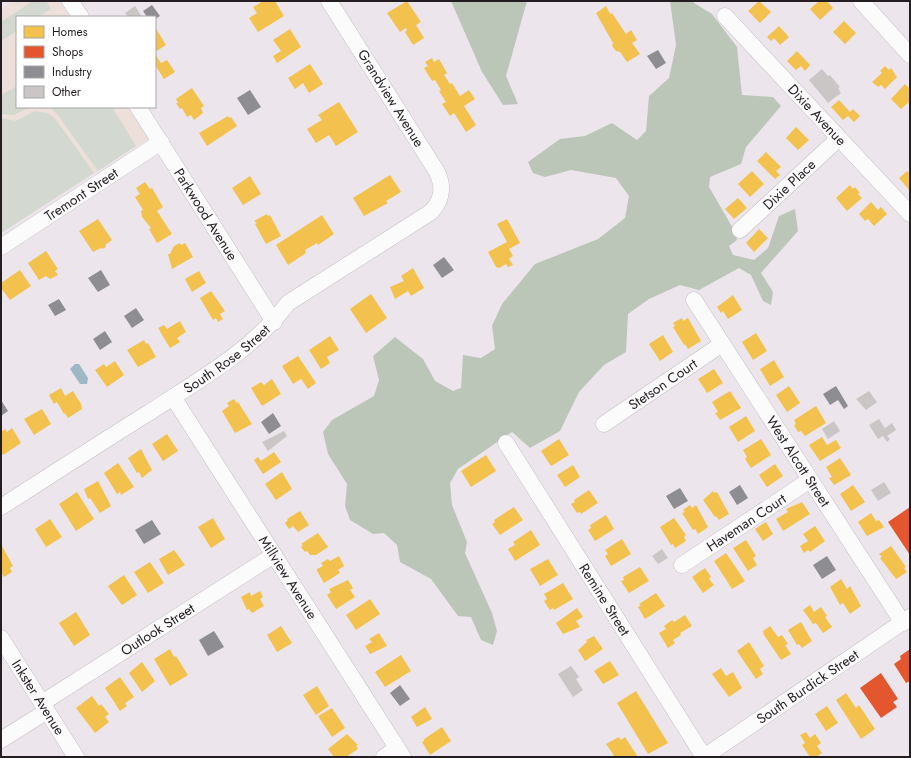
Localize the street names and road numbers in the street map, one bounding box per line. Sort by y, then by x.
street label: Grandview Avenue [353,45,429,151]
street label: Dixie Avenue [783,79,851,150]
street label: Dixie Place [758,155,820,214]
street label: Tremont Street [41,163,122,226]
street label: Parkwood Avenue [169,164,243,264]
street label: South Rose Street [179,319,275,398]
street label: Stetson Court [624,353,702,415]
street label: West Alcott Street [762,412,835,511]
street label: Haveman Court [702,488,790,556]
street label: Millview Avenue [254,532,322,623]
street label: Remine Street [574,560,635,640]
street label: Outlook Street [117,598,199,660]
street label: South Burdick Street [752,644,863,729]
street label: Inkster Avenue [7,656,70,739]

